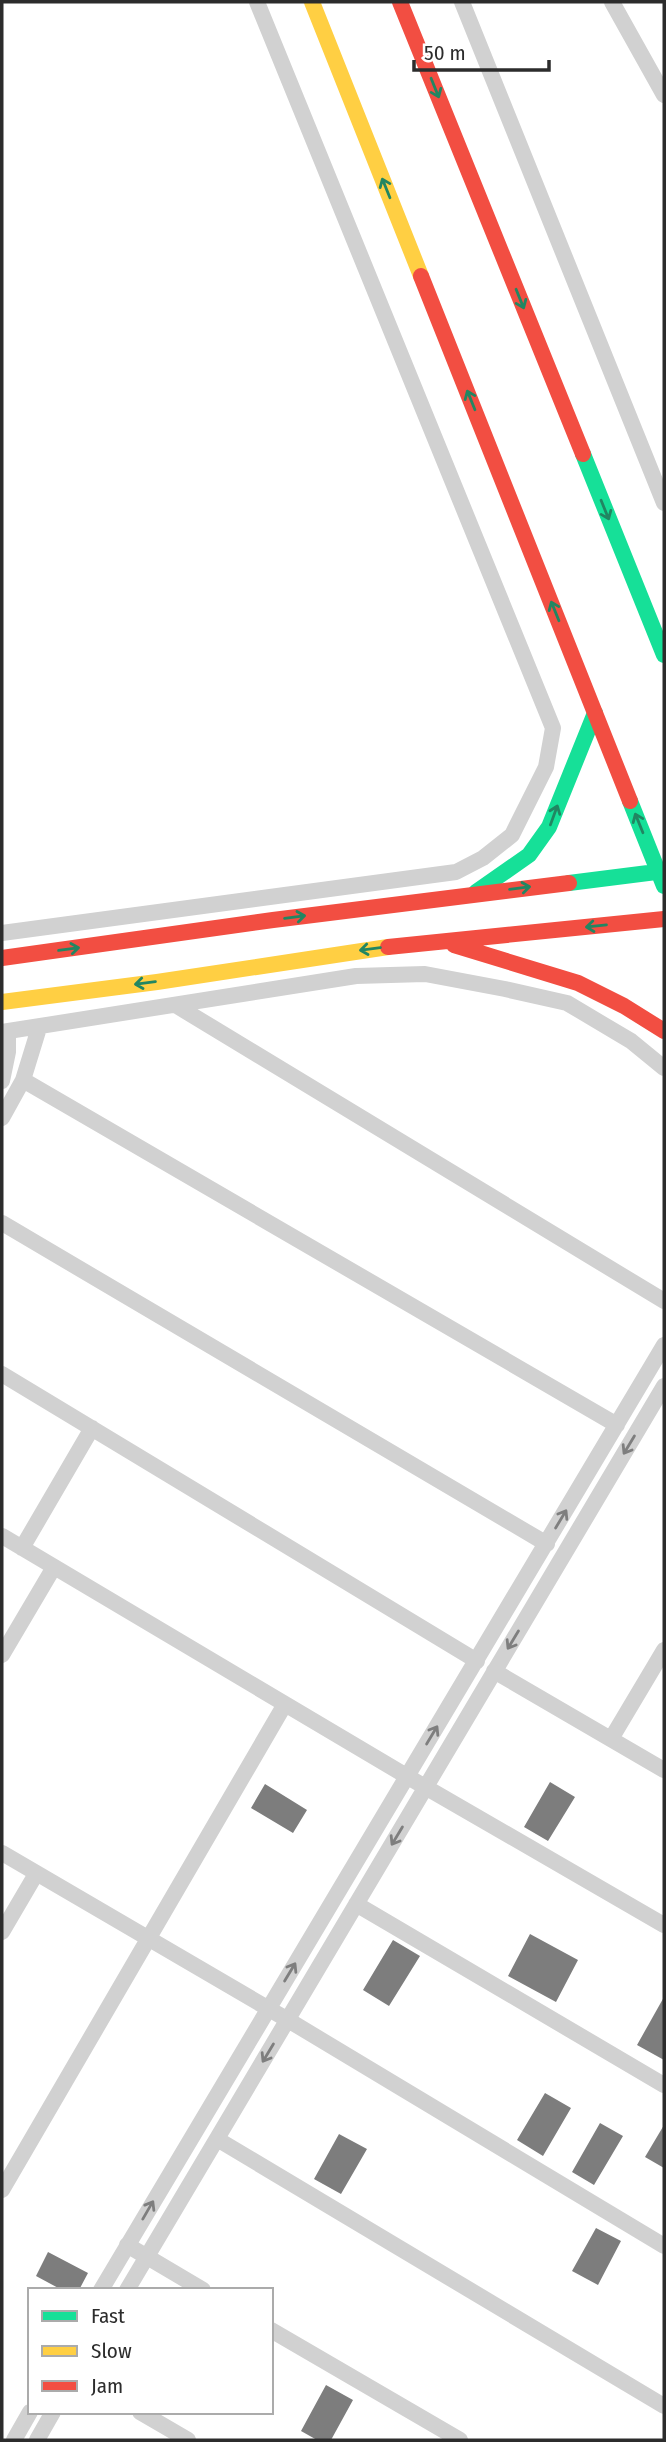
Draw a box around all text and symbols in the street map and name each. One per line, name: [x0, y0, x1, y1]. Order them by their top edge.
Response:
scale bar: [414, 28, 549, 72]
text: 50 m: [424, 40, 466, 66]
one-way arrow: [429, 76, 442, 98]
one-way arrow: [379, 178, 392, 200]
one-way arrow: [514, 287, 527, 309]
one-way arrow: [463, 389, 476, 411]
one-way arrow: [600, 498, 613, 520]
one-way arrow: [547, 601, 560, 623]
one-way arrow: [549, 805, 561, 827]
one-way arrow: [632, 812, 645, 834]
one-way arrow: [508, 882, 531, 895]
one-way arrow: [283, 911, 305, 924]
one-way arrow: [586, 920, 608, 933]
one-way arrow: [57, 942, 80, 955]
one-way arrow: [359, 942, 382, 955]
one-way arrow: [134, 977, 157, 990]
one-way arrow: [622, 1434, 636, 1454]
one-way arrow: [555, 1509, 569, 1529]
one-way arrow: [505, 1630, 519, 1650]
one-way arrow: [426, 1726, 440, 1746]
one-way arrow: [389, 1825, 403, 1845]
one-way arrow: [283, 1963, 297, 1983]
one-way arrow: [261, 2042, 275, 2062]
one-way arrow: [141, 2200, 155, 2220]
legend: [28, 2288, 273, 2414]
text: Fast: [91, 2303, 125, 2329]
text: Slow: [91, 2338, 132, 2364]
text: Jam: [91, 2373, 123, 2399]

